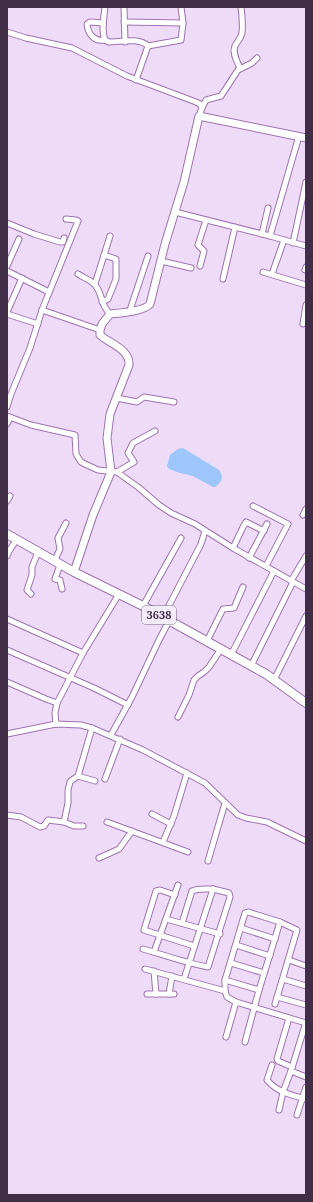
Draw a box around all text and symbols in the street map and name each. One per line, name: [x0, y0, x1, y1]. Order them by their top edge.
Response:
road number: 3638: [142, 606, 176, 624]

